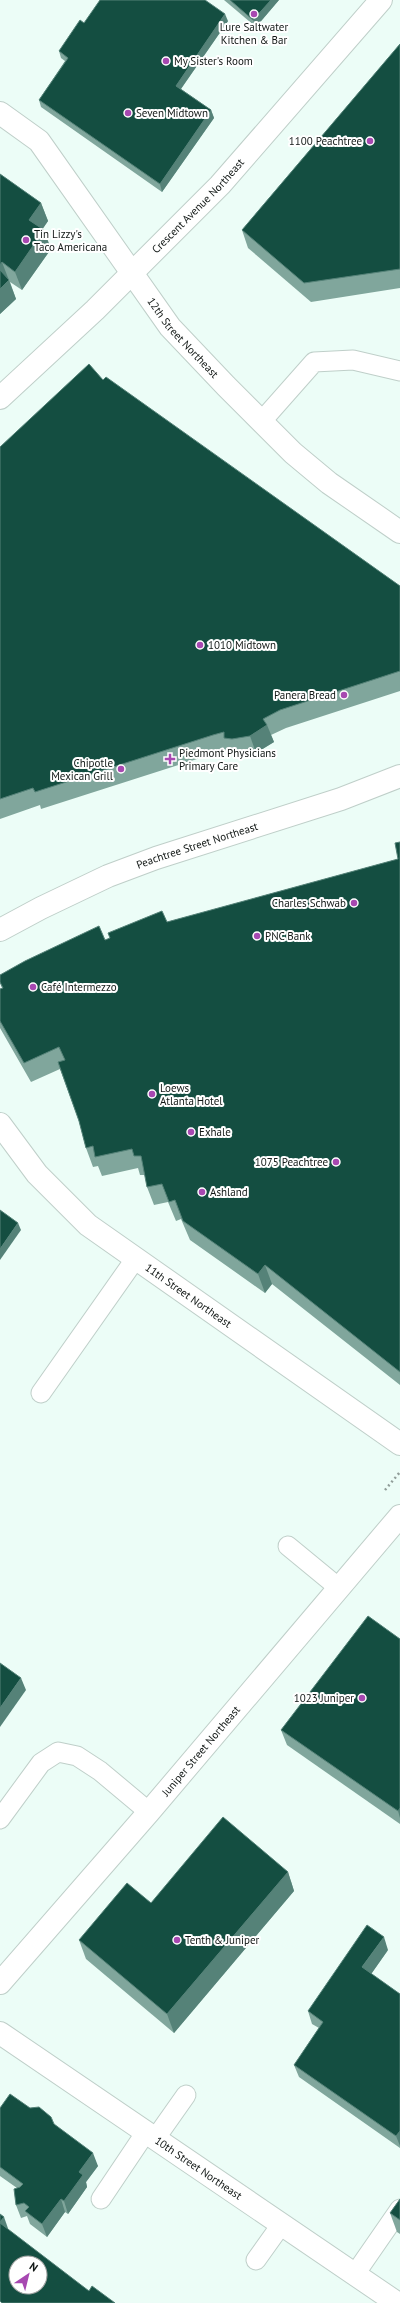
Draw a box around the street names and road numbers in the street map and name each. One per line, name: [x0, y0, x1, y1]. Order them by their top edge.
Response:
street label: Crescent Avenue Northeast: [149, 155, 247, 256]
street label: 12th Street Northeast: [144, 295, 222, 381]
street label: Peachtree Street Northeast: [134, 819, 260, 872]
street label: 11th Street Northeast: [142, 1260, 235, 1331]
street label: Juniper Street Northeast: [158, 1703, 243, 1800]
street label: 10th Street Northeast: [152, 2133, 245, 2203]

